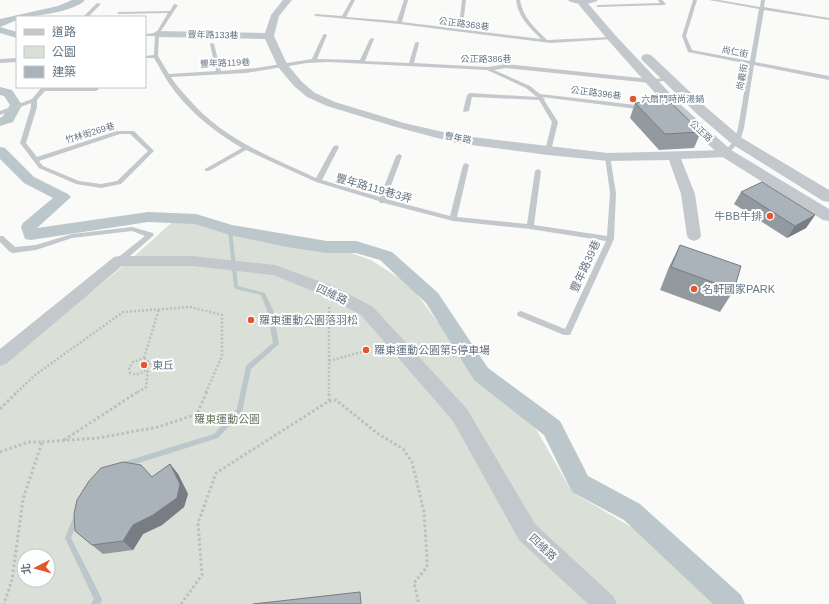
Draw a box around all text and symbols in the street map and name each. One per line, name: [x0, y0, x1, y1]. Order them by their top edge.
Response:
legend: [16, 16, 146, 88]
street label: 公正路368巷: [438, 16, 490, 32]
text: 道路: [52, 25, 76, 39]
street label: 豐年路133巷: [187, 30, 239, 40]
text: 公園: [52, 45, 76, 59]
street label: 尚仁街: [721, 45, 749, 59]
street label: 公正路386巷: [460, 54, 512, 64]
street label: 豐年路119巷: [200, 57, 250, 69]
street label: 尚義街: [735, 63, 749, 91]
text: 建築: [52, 65, 76, 79]
street label: 公正路396巷: [570, 85, 622, 101]
marker: 六扇門時尚湯鍋: [628, 94, 638, 104]
place label: 六扇門時尚湯鍋: [641, 94, 704, 104]
street label: 公正路: [688, 118, 714, 144]
street label: 竹林街269巷: [64, 121, 116, 145]
street label: 豐年路: [444, 131, 472, 145]
street label: 豐年路119巷3弄: [335, 171, 413, 205]
place label: 牛BB牛排: [714, 210, 762, 222]
marker: 牛BB牛排: [765, 211, 775, 221]
street label: 豐年路39巷: [568, 238, 602, 294]
street label: 四維路: [315, 282, 349, 306]
place label: 名軒國家PARK: [702, 283, 776, 295]
marker: 名軒國家PARK: [689, 284, 699, 294]
place label: 羅東運動公園落羽松: [259, 314, 358, 326]
marker: 羅東運動公園落羽松: [246, 315, 256, 325]
place label: 羅東運動公園第5停車場: [374, 344, 490, 356]
marker: 羅東運動公園第5停車場: [361, 345, 371, 355]
place label: 東丘: [152, 359, 174, 371]
marker: 東丘: [139, 360, 149, 370]
park label: 羅東運動公園: [194, 413, 260, 425]
street label: 四維路: [527, 531, 559, 563]
north arrow: [16, 548, 56, 588]
text: 北: [20, 563, 33, 575]

